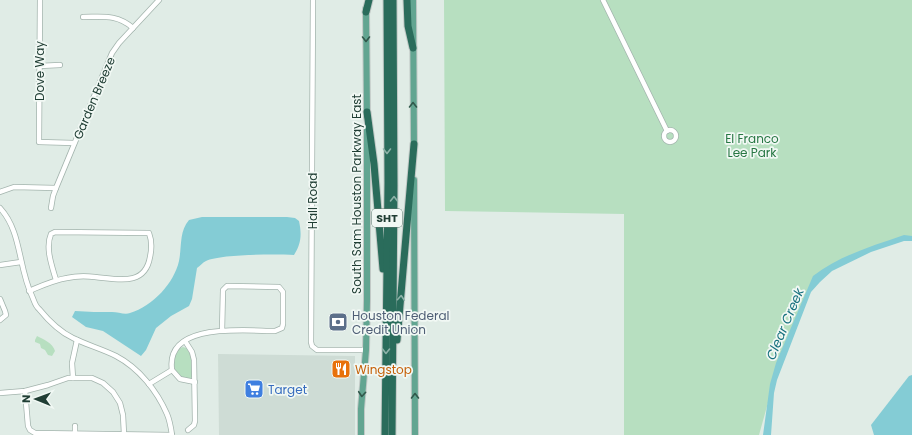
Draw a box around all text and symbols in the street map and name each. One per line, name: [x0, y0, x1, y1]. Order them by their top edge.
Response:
one-way arrow: [362, 36, 370, 42]
street label: Dove Way: [31, 41, 48, 101]
street label: Garden Breeze: [69, 54, 119, 142]
street label: South Sam Houston Parkway East: [348, 94, 365, 294]
one-way arrow: [409, 102, 417, 108]
park label: El Franco Lee Park: [725, 130, 779, 161]
one-way arrow: [383, 148, 391, 154]
street label: Hall Road: [304, 173, 321, 229]
one-way arrow: [390, 196, 398, 202]
road number: SHT: [372, 209, 402, 227]
water label: Clear Creek: [761, 284, 809, 363]
one-way arrow: [396, 295, 405, 301]
place label: Houston Federal Credit Union: [352, 307, 449, 338]
bank icon: Houston Federal Credit Union: [327, 311, 349, 333]
one-way arrow: [382, 348, 390, 354]
restaurant icon: Wingstop: [330, 358, 352, 380]
place label: Wingstop: [355, 361, 412, 378]
supermarket icon: Target: [243, 378, 265, 400]
north arrow: [16, 379, 56, 419]
place label: Target: [268, 381, 307, 398]
one-way arrow: [358, 391, 367, 397]
one-way arrow: [411, 393, 419, 399]
text: N: [18, 395, 34, 403]

